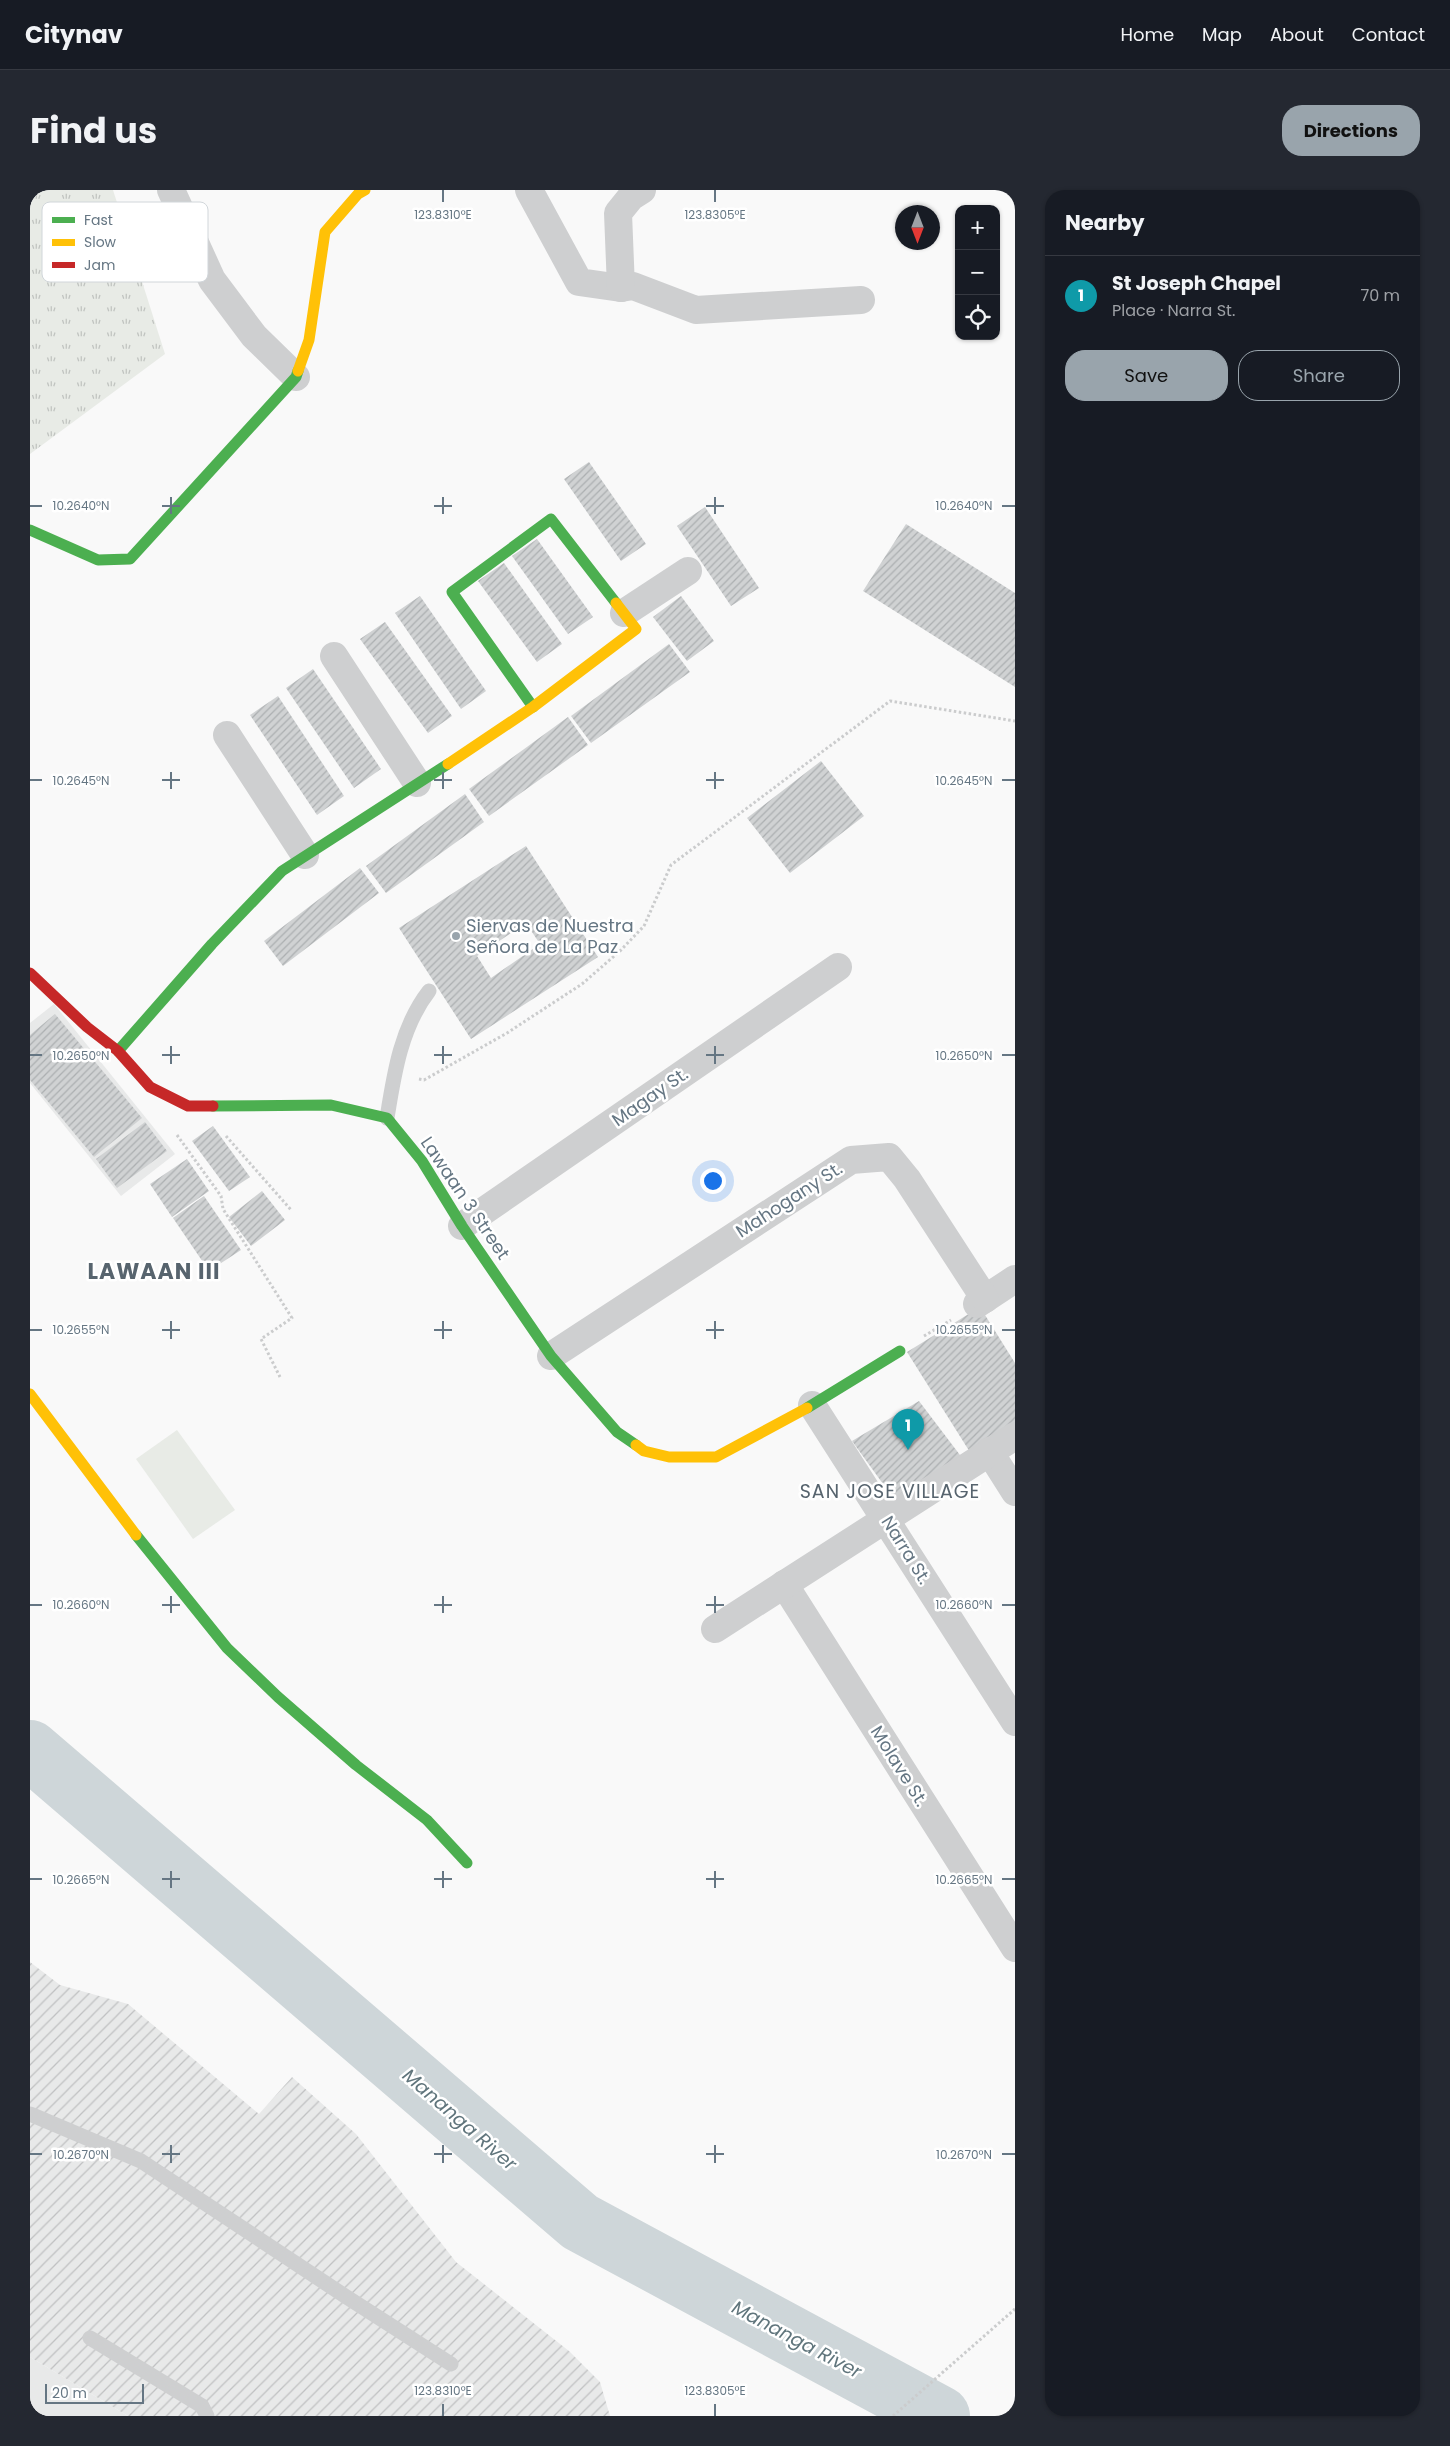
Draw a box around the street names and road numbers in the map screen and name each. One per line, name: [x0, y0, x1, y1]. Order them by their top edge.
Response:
street label: Magay St.: [607, 1061, 693, 1132]
street label: Lawaan 3 Street: [415, 1131, 516, 1264]
street label: Mahogany St.: [731, 1156, 847, 1243]
street label: Narra St.: [876, 1511, 937, 1589]
street label: Molave St.: [865, 1721, 934, 1811]

